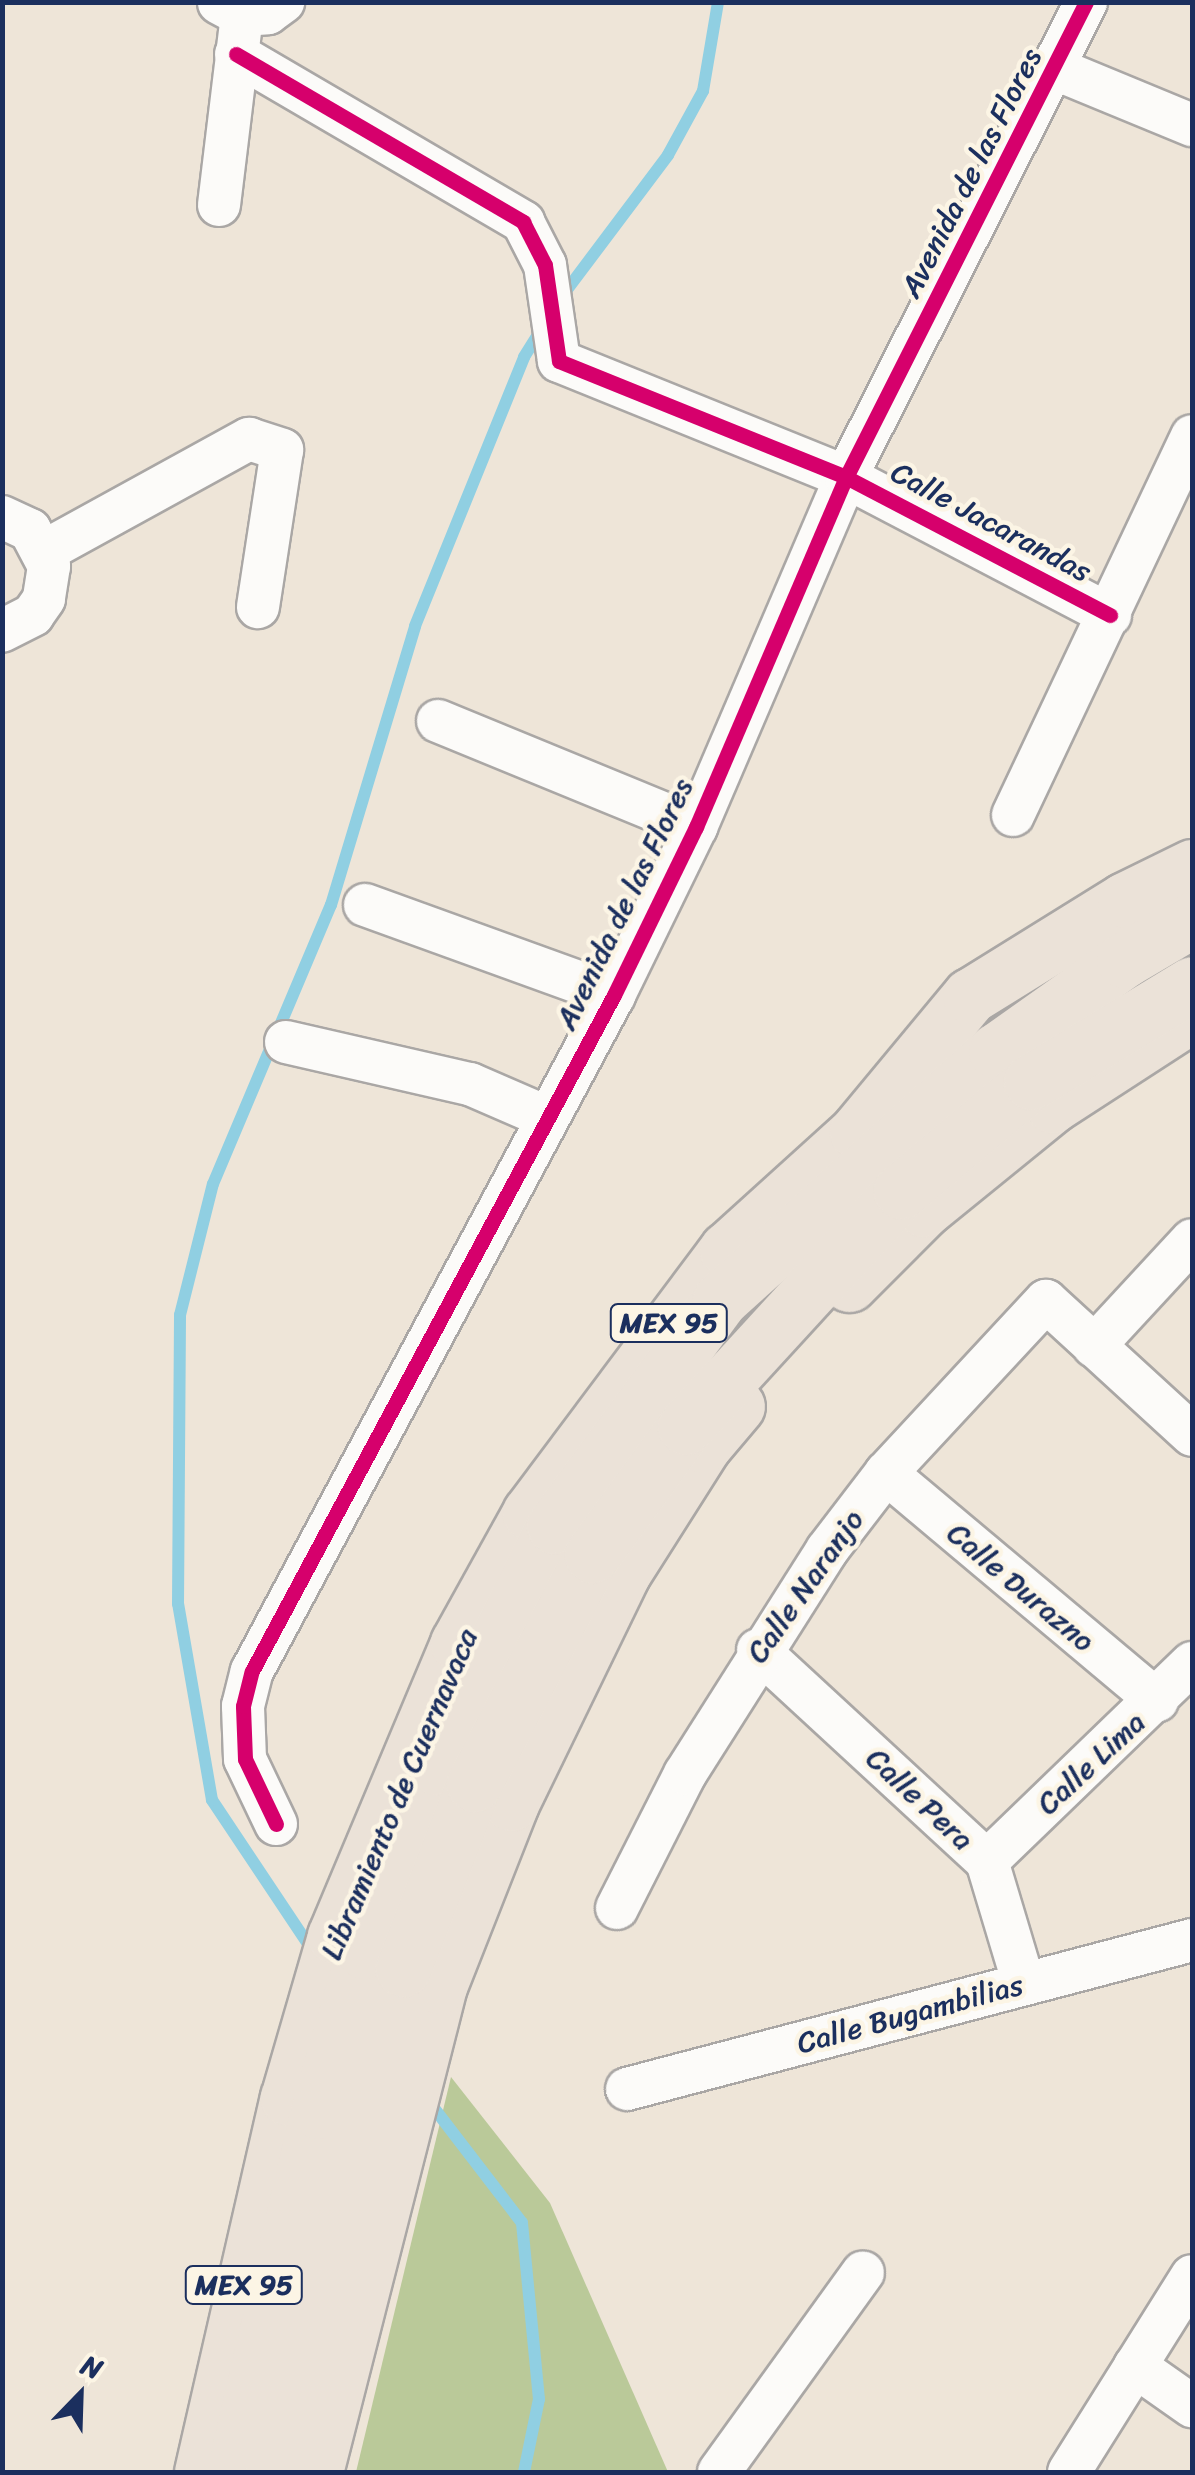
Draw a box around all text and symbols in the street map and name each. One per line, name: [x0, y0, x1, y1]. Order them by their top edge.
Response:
street label: Avenida de las Flores: [892, 42, 1050, 304]
street label: Calle Jacarandas: [885, 454, 1097, 590]
street label: Avenida de las Flores: [547, 772, 701, 1036]
road number: MEX 95: [609, 1300, 729, 1346]
street label: Calle Naranjo: [739, 1503, 871, 1669]
street label: Calle Durazno: [940, 1515, 1102, 1659]
street label: Libramiento de Cuernavaca: [313, 1623, 485, 1965]
street label: Calle Lima: [1030, 1704, 1152, 1822]
street label: Calle Pera: [858, 1740, 982, 1858]
street label: Calle Bugambilias: [793, 1967, 1027, 2061]
road number: MEX 95: [184, 2262, 304, 2308]
text: N: [73, 2341, 110, 2393]
north arrow: [30, 2345, 130, 2445]

